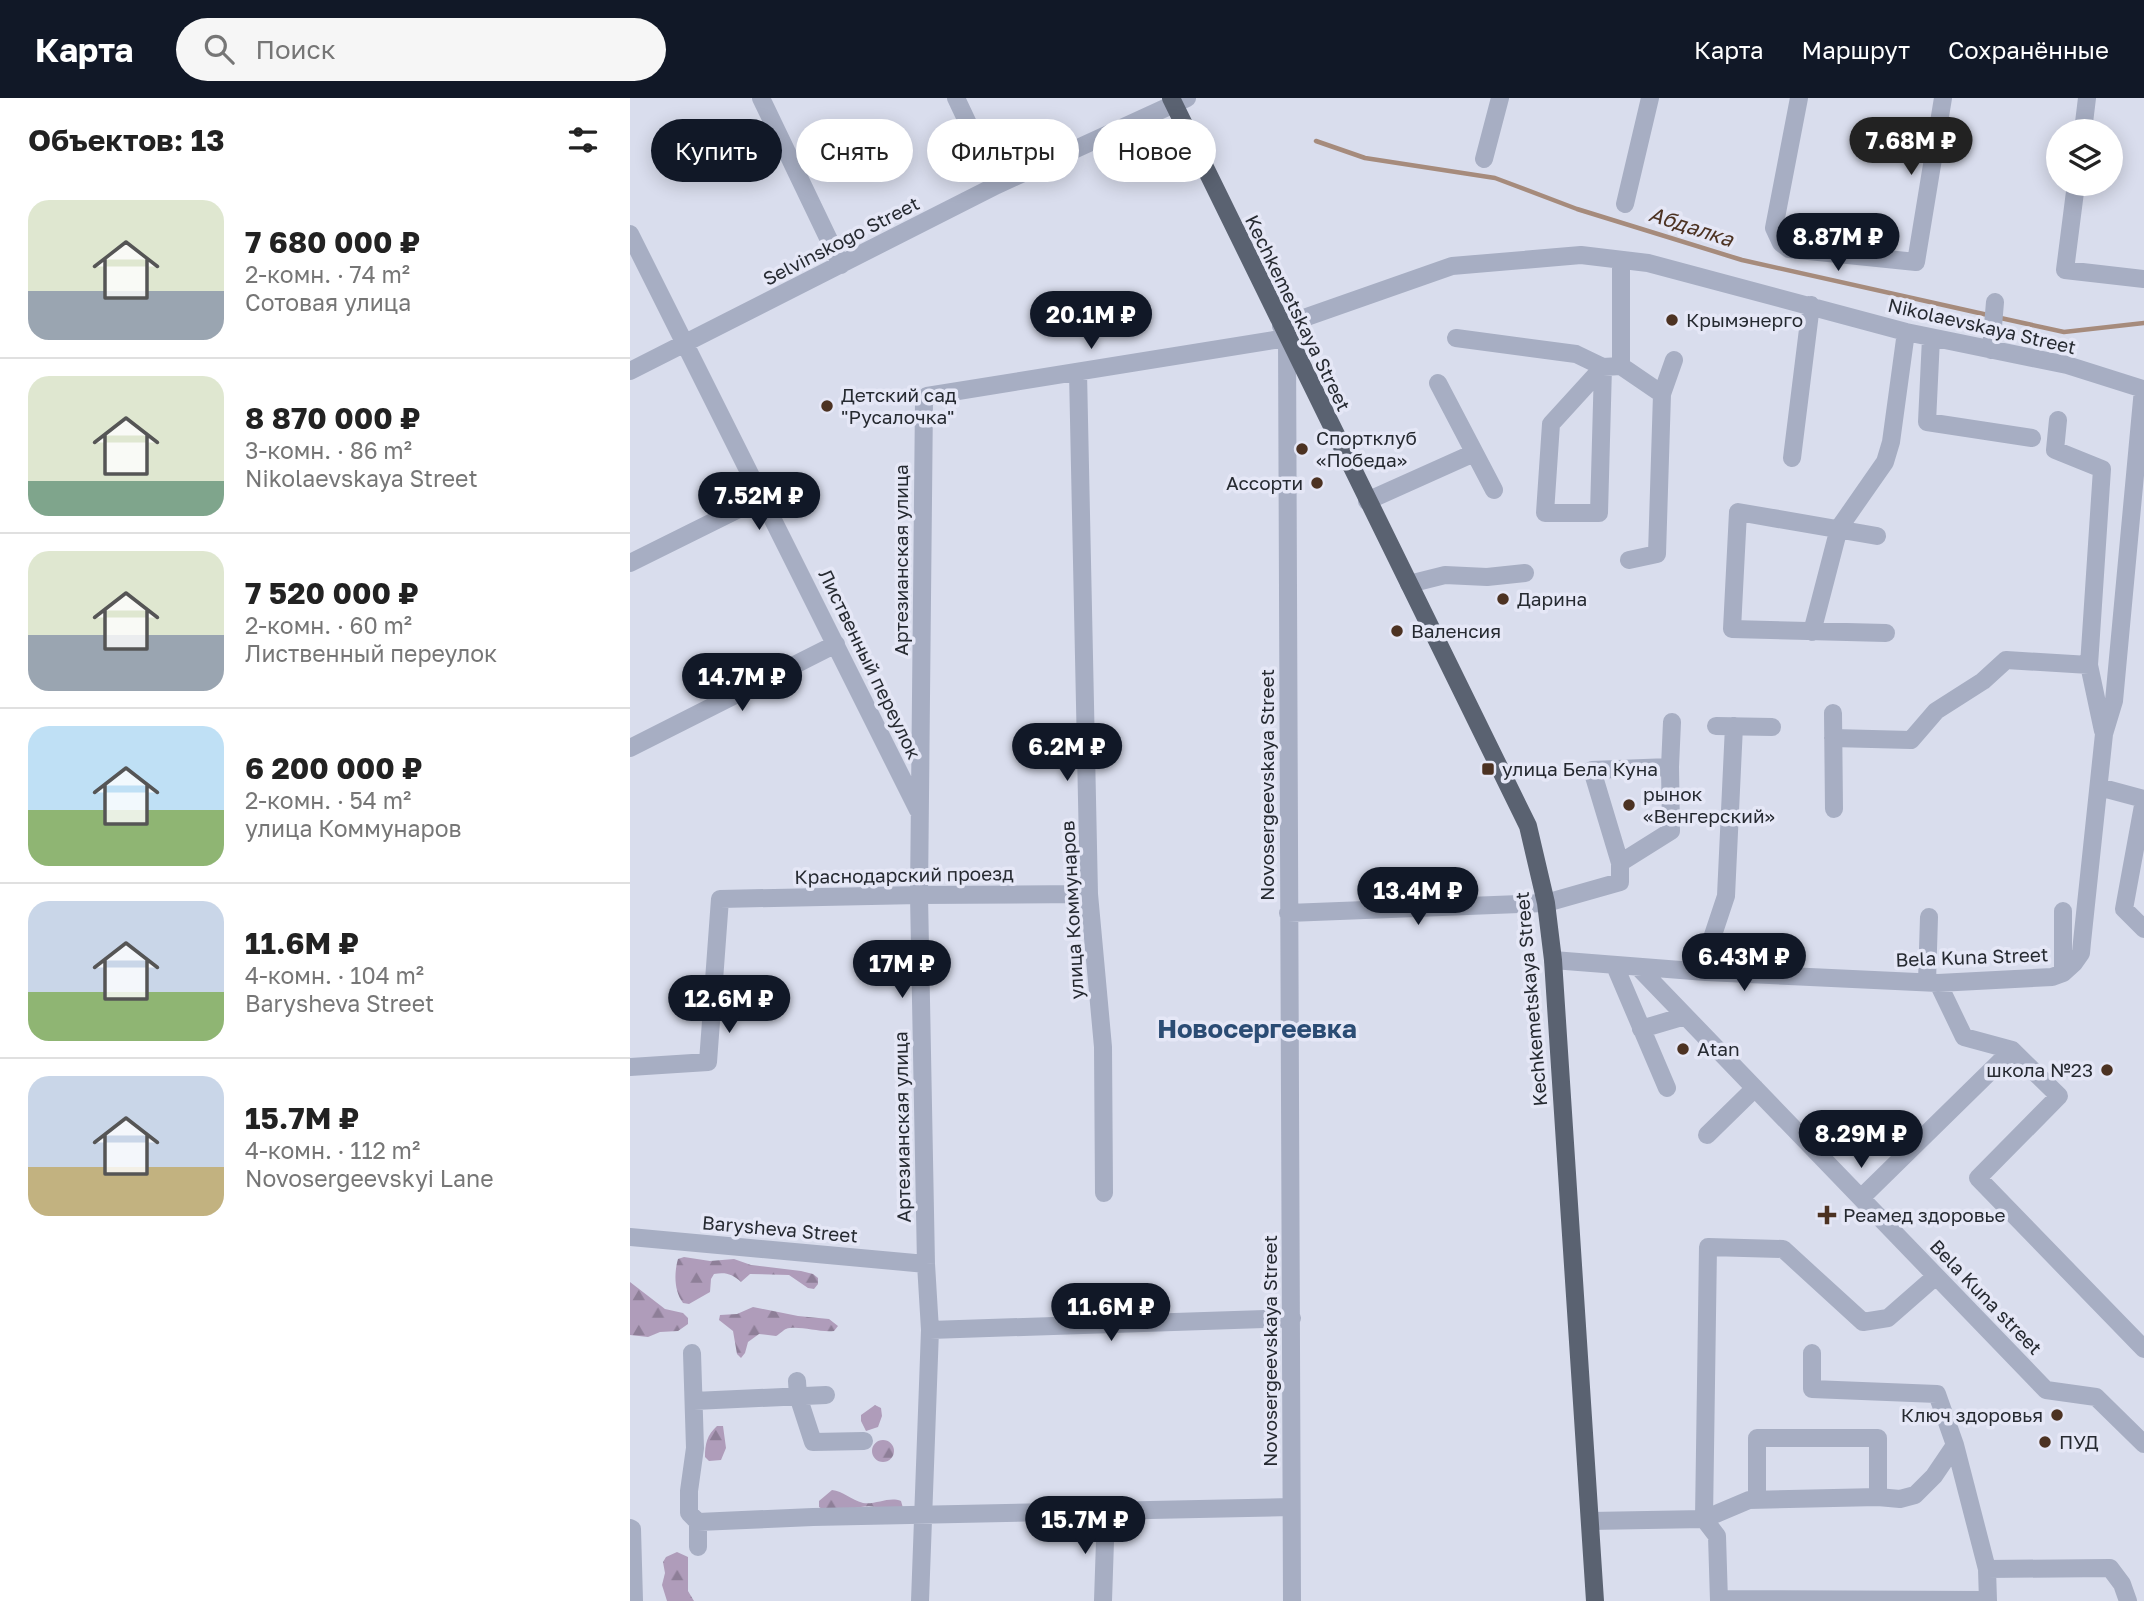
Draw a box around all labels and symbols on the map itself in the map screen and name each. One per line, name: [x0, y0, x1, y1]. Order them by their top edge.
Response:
pin: 7.68M ₽: [1846, 118, 1976, 177]
street label: Selvinskogo Street: [759, 191, 923, 290]
water label: Абдалка: [1646, 200, 1738, 252]
street label: Kechkemetskaya Street: [1241, 211, 1356, 415]
pin: 8.87M ₽: [1773, 214, 1903, 273]
pin: 20.1M ₽: [1026, 292, 1156, 351]
street label: Nikolaevskaya Street: [1886, 293, 2078, 358]
place label: Крымэнерго: [1686, 308, 1803, 331]
marker: Крымэнерго: [1664, 312, 1680, 328]
place label: Детский сад "Русалочка": [841, 383, 957, 428]
marker: Детский сад "Русалочка": [819, 398, 835, 414]
place label: Спортклуб «Победа»: [1316, 426, 1417, 471]
marker: Спортклуб «Победа»: [1294, 441, 1310, 457]
street label: Артезианская улица: [889, 464, 912, 656]
place label: Ассорти: [1226, 471, 1303, 494]
pin: 7.52M ₽: [694, 472, 824, 532]
marker: Ассорти: [1309, 475, 1325, 491]
street label: Лиственный переулок: [814, 565, 927, 763]
place label: Дарина: [1517, 587, 1587, 610]
marker: Дарина: [1495, 591, 1511, 607]
place label: Валенсия: [1411, 619, 1501, 642]
marker: Валенсия: [1389, 623, 1405, 639]
pin: 14.7M ₽: [677, 654, 807, 713]
street label: Novosergeevskaya Street: [1255, 669, 1278, 901]
pin: 6.2M ₽: [1010, 724, 1124, 783]
place label: улица Бела Куна: [1502, 757, 1658, 780]
marker: улица Бела Куна: [1480, 761, 1496, 777]
place label: рынок «Венгерский»: [1643, 782, 1775, 827]
marker: рынок «Венгерский»: [1621, 797, 1637, 813]
street label: улица Коммунаров: [1055, 820, 1088, 1000]
street label: Краснодарский проезд: [794, 861, 1014, 888]
pin: 13.4M ₽: [1353, 868, 1483, 927]
street label: Kechkemetskaya Street: [1510, 891, 1551, 1107]
pin: 6.43M ₽: [1679, 934, 1809, 993]
pin: 17M ₽: [853, 940, 951, 1000]
street label: Bela Kuna Street: [1895, 942, 2049, 971]
pin: 12.6M ₽: [664, 976, 794, 1035]
district label: Новосергеевка: [1157, 1013, 1357, 1044]
street label: Артезианская улица: [888, 1031, 915, 1223]
place label: Аtan: [1697, 1037, 1740, 1060]
marker: Аtan: [1675, 1041, 1691, 1057]
place label: школа №23: [1986, 1058, 2093, 1081]
marker: школа №23: [2099, 1062, 2115, 1078]
pin: 8.29M ₽: [1796, 1110, 1926, 1170]
place label: Реамед здоровье: [1843, 1203, 2006, 1226]
marker: Реамед здоровье: [1817, 1205, 1837, 1225]
street label: Barysheva Street: [701, 1210, 859, 1247]
street label: Bela Kuna street: [1926, 1234, 2047, 1359]
street label: Novosergeevskaya Street: [1258, 1235, 1281, 1467]
pin: 11.6M ₽: [1046, 1284, 1176, 1343]
place label: Ключ здоровья: [1901, 1403, 2043, 1426]
marker: Ключ здоровья: [2049, 1407, 2065, 1423]
place label: ПУД: [2059, 1430, 2099, 1453]
marker: ПУД: [2037, 1434, 2053, 1450]
pin: 15.7M ₽: [1020, 1496, 1150, 1556]

